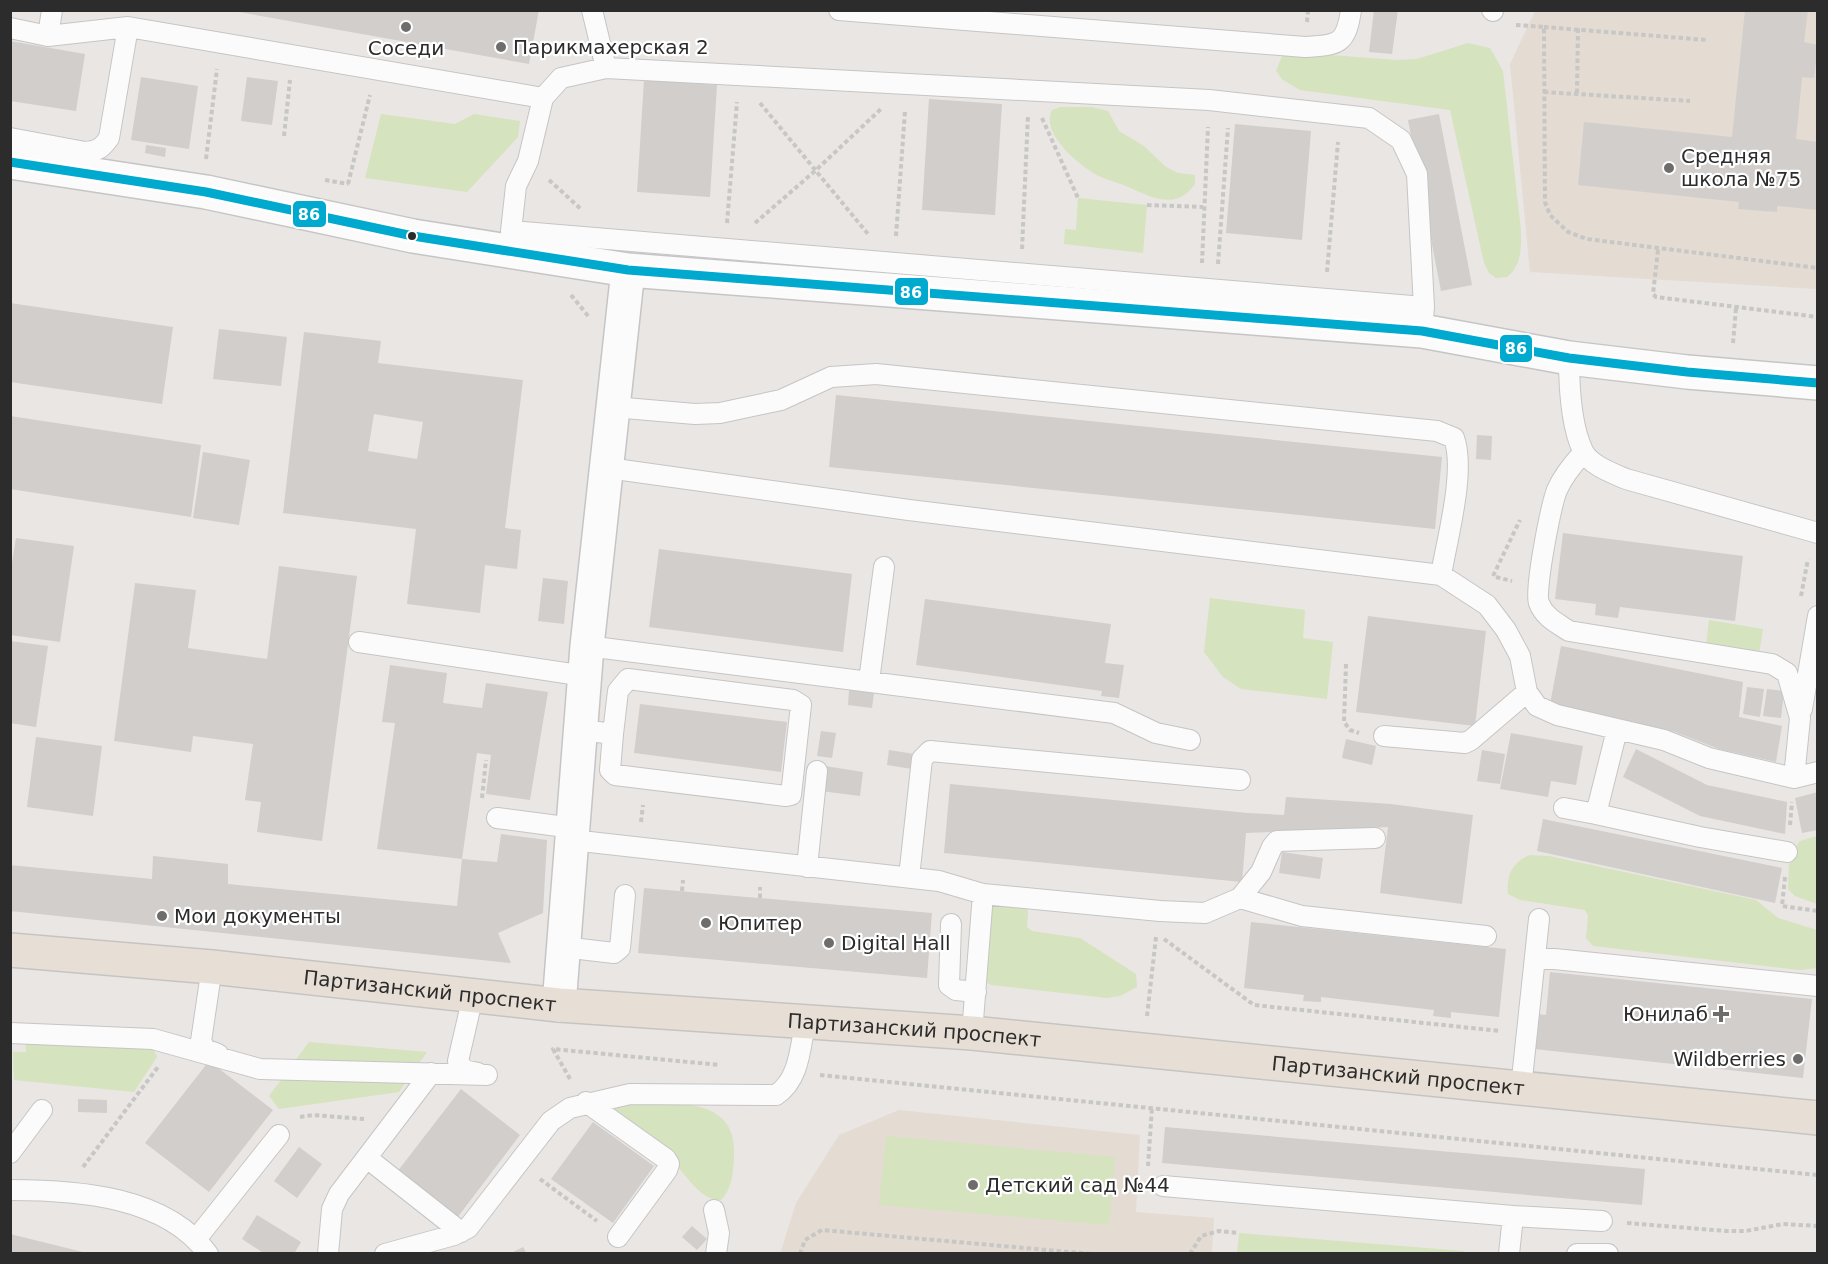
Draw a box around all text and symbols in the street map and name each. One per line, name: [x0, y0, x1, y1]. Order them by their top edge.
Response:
marker: Соседи: [399, 20, 413, 34]
place label: Парикмахерская 2: [513, 35, 709, 59]
place label: Соседи: [368, 36, 444, 60]
marker: Парикмахерская 2: [494, 40, 508, 54]
place label: Средняя школа №75: [1681, 144, 1801, 191]
marker: Средняя школа №75: [1662, 161, 1676, 175]
line badge: 86: [292, 200, 327, 228]
text: 86: [298, 205, 320, 224]
unlabelled marker: [406, 230, 418, 242]
line badge: 86: [894, 277, 929, 306]
text: 86: [900, 283, 922, 302]
line badge: 86: [1499, 334, 1533, 363]
text: 86: [1505, 339, 1527, 358]
place label: Мои документы: [174, 904, 341, 928]
marker: Мои документы: [155, 909, 169, 923]
place label: Юпитер: [718, 911, 802, 935]
marker: Юпитер: [699, 916, 713, 930]
place label: Digital Hall: [841, 931, 951, 955]
marker: Digital Hall: [822, 936, 836, 950]
street label: Партизанский проспект: [302, 965, 558, 1017]
place label: Юнилаб: [1623, 1002, 1708, 1026]
marker: Юнилаб: [1712, 1005, 1730, 1023]
street label: Партизанский проспект: [787, 1009, 1043, 1052]
place label: Wildberries: [1673, 1047, 1786, 1071]
street label: Партизанский проспект: [1270, 1051, 1526, 1100]
marker: Wildberries: [1791, 1052, 1805, 1066]
place label: Детский сад №44: [985, 1173, 1170, 1197]
marker: Детский сад №44: [966, 1178, 980, 1192]

